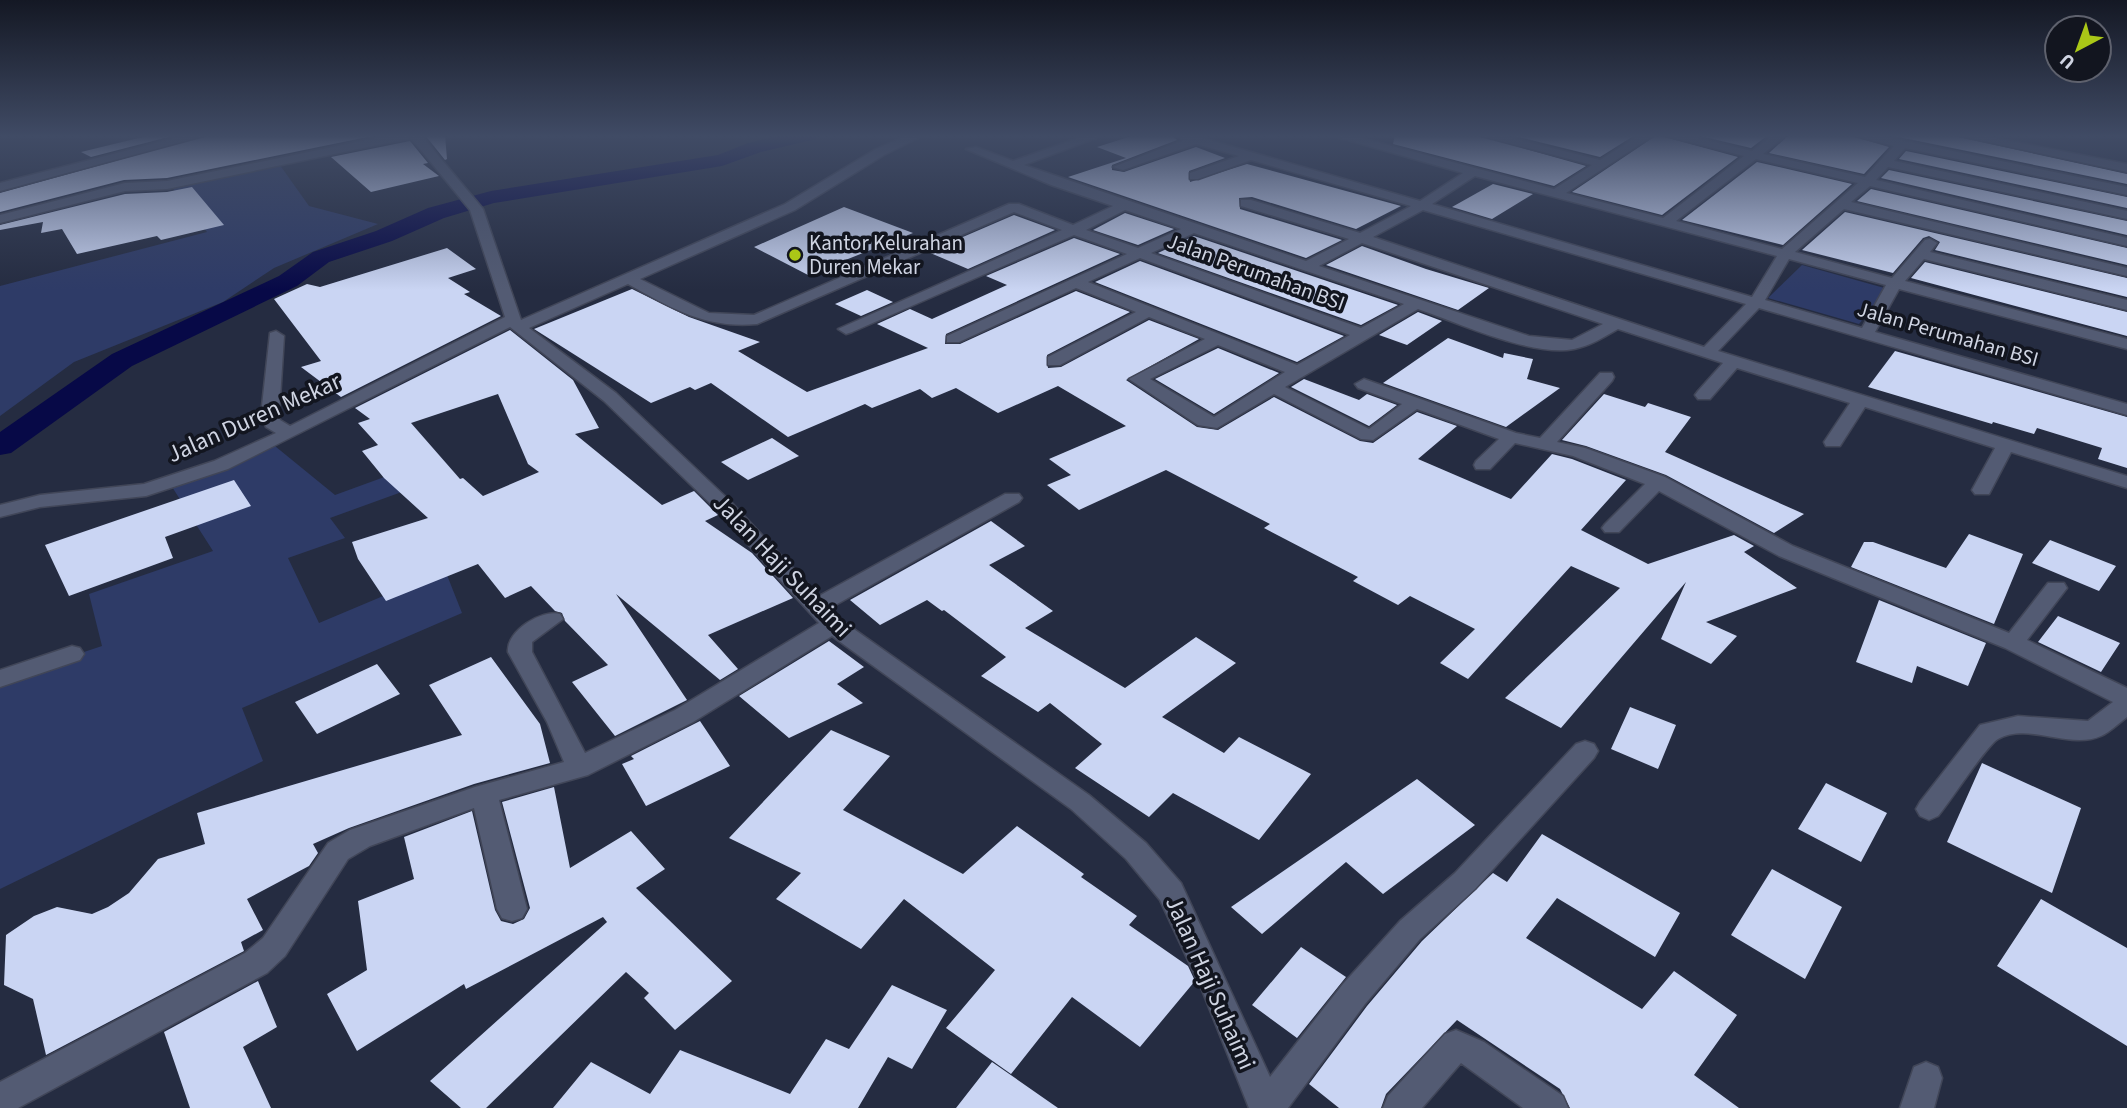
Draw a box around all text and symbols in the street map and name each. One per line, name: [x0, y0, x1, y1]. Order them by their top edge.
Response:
north arrow: [2043, 14, 2113, 84]
text: U: [2054, 46, 2081, 75]
street label: Jalan Perumahan BSI: [1163, 226, 1349, 318]
place label: Kantor Kelurahan Duren Mekar: [809, 228, 963, 282]
marker: Kantor Kelurahan Duren Mekar: [787, 247, 803, 263]
street label: Jalan Perumahan BSI: [1854, 294, 2042, 374]
street label: Jalan Duren Mekar: [162, 364, 347, 472]
street label: Jalan Haji Suhaimi: [705, 487, 859, 645]
street label: Jalan Haji Suhaimi: [1156, 891, 1264, 1075]

